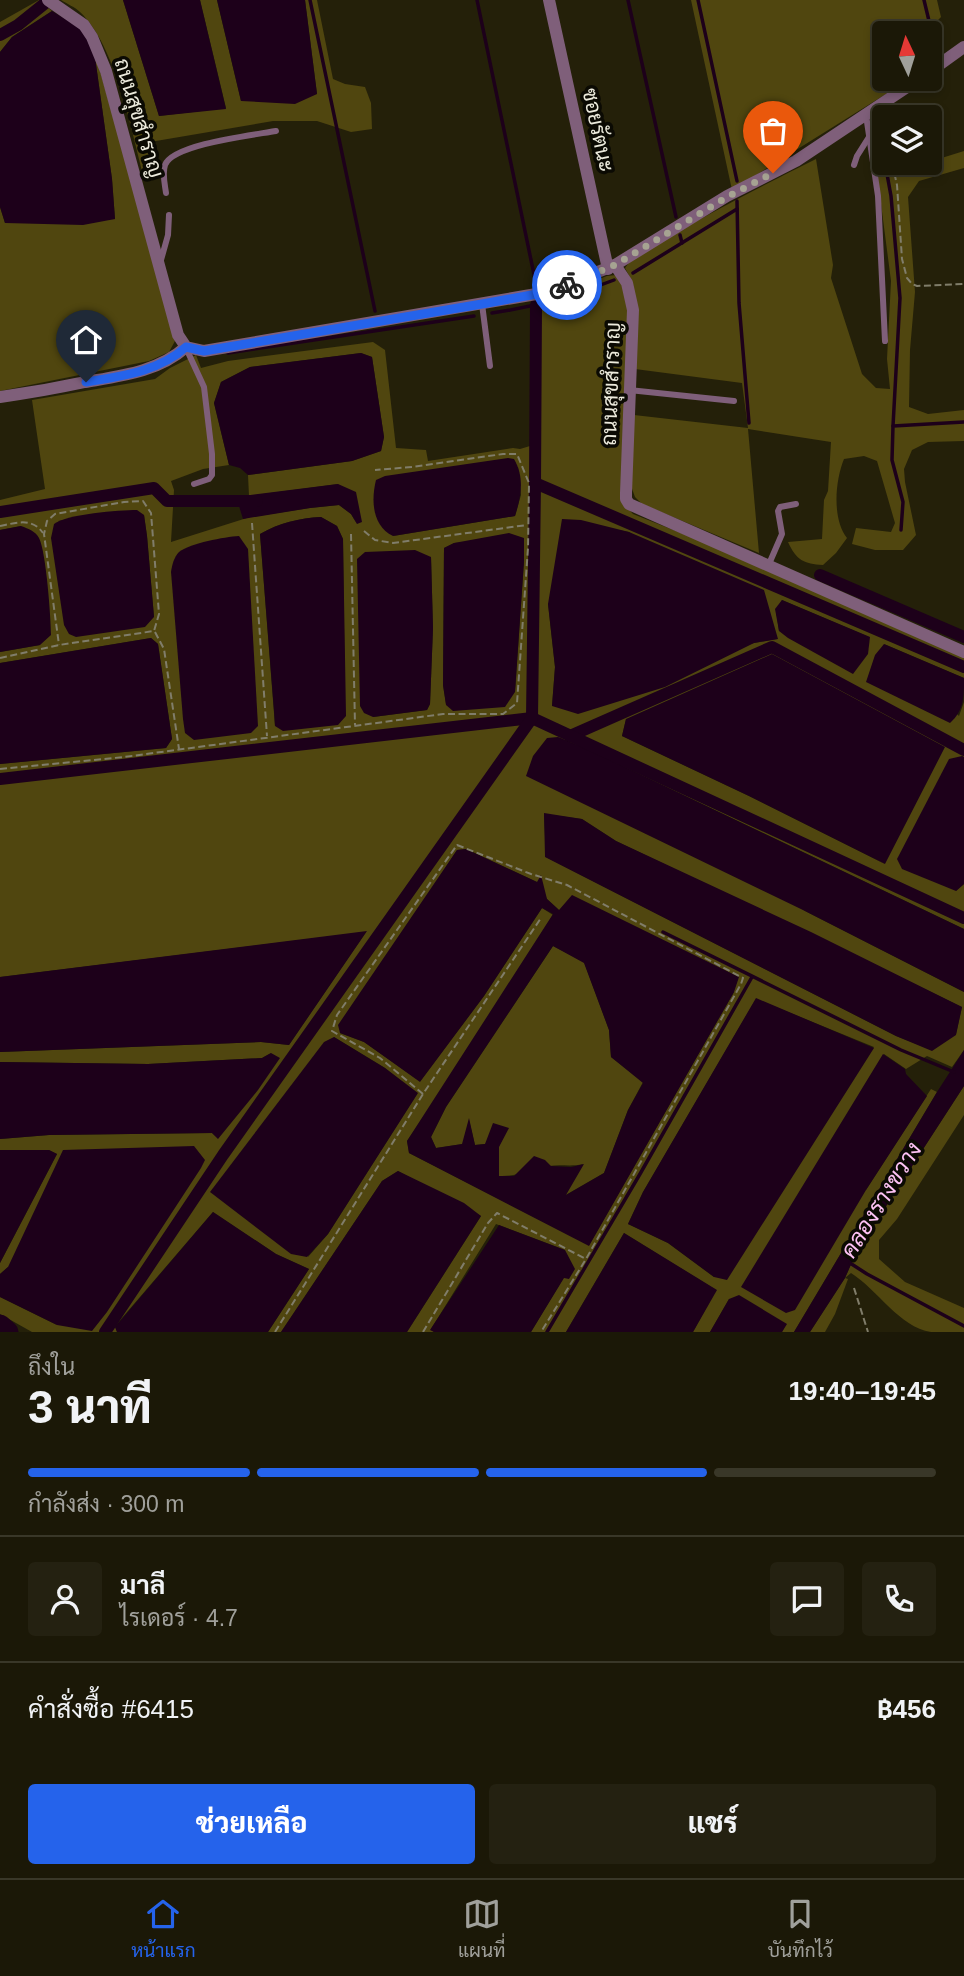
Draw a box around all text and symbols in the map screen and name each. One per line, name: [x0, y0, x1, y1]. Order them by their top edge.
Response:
north arrow: [872, 21, 942, 91]
map controls: [872, 21, 942, 175]
street label: ถนนสุขสำราญ: [108, 55, 169, 181]
street label: ซอยรัตนะ: [578, 86, 619, 174]
pin: [743, 101, 803, 173]
button: layers: [872, 105, 942, 175]
icon: bag: [754, 112, 792, 150]
courier: [532, 250, 602, 320]
icon: bike: [548, 266, 586, 304]
pin: [56, 310, 116, 382]
icon: home: [67, 321, 105, 359]
street label: ถนนสุขสำราญ: [597, 322, 627, 446]
water label: คลองรางขวาง: [835, 1138, 927, 1262]
text: ถึงใน: [28, 1354, 75, 1380]
text: 19:40–19:45: [789, 1376, 936, 1406]
text: 3 นาที: [28, 1381, 152, 1433]
text: กำลังส่ง · 300 m: [28, 1491, 184, 1517]
button: person: [28, 1562, 102, 1636]
button: chat: [770, 1562, 844, 1636]
button: phone: [862, 1562, 936, 1636]
text: มาลี: [120, 1570, 165, 1600]
text: ไรเดอร์ · 4.7: [120, 1605, 238, 1631]
text: คำสั่งซื้อ #6415: [28, 1694, 194, 1724]
text: ฿456: [877, 1694, 936, 1724]
button: ช่วยเหลือ: [28, 1784, 475, 1864]
button: แชร์: [489, 1784, 936, 1864]
tab: หน้าแรก: [131, 1895, 196, 1962]
tab: แผนที่: [458, 1895, 505, 1962]
tab: บันทึกไว้: [768, 1895, 833, 1962]

